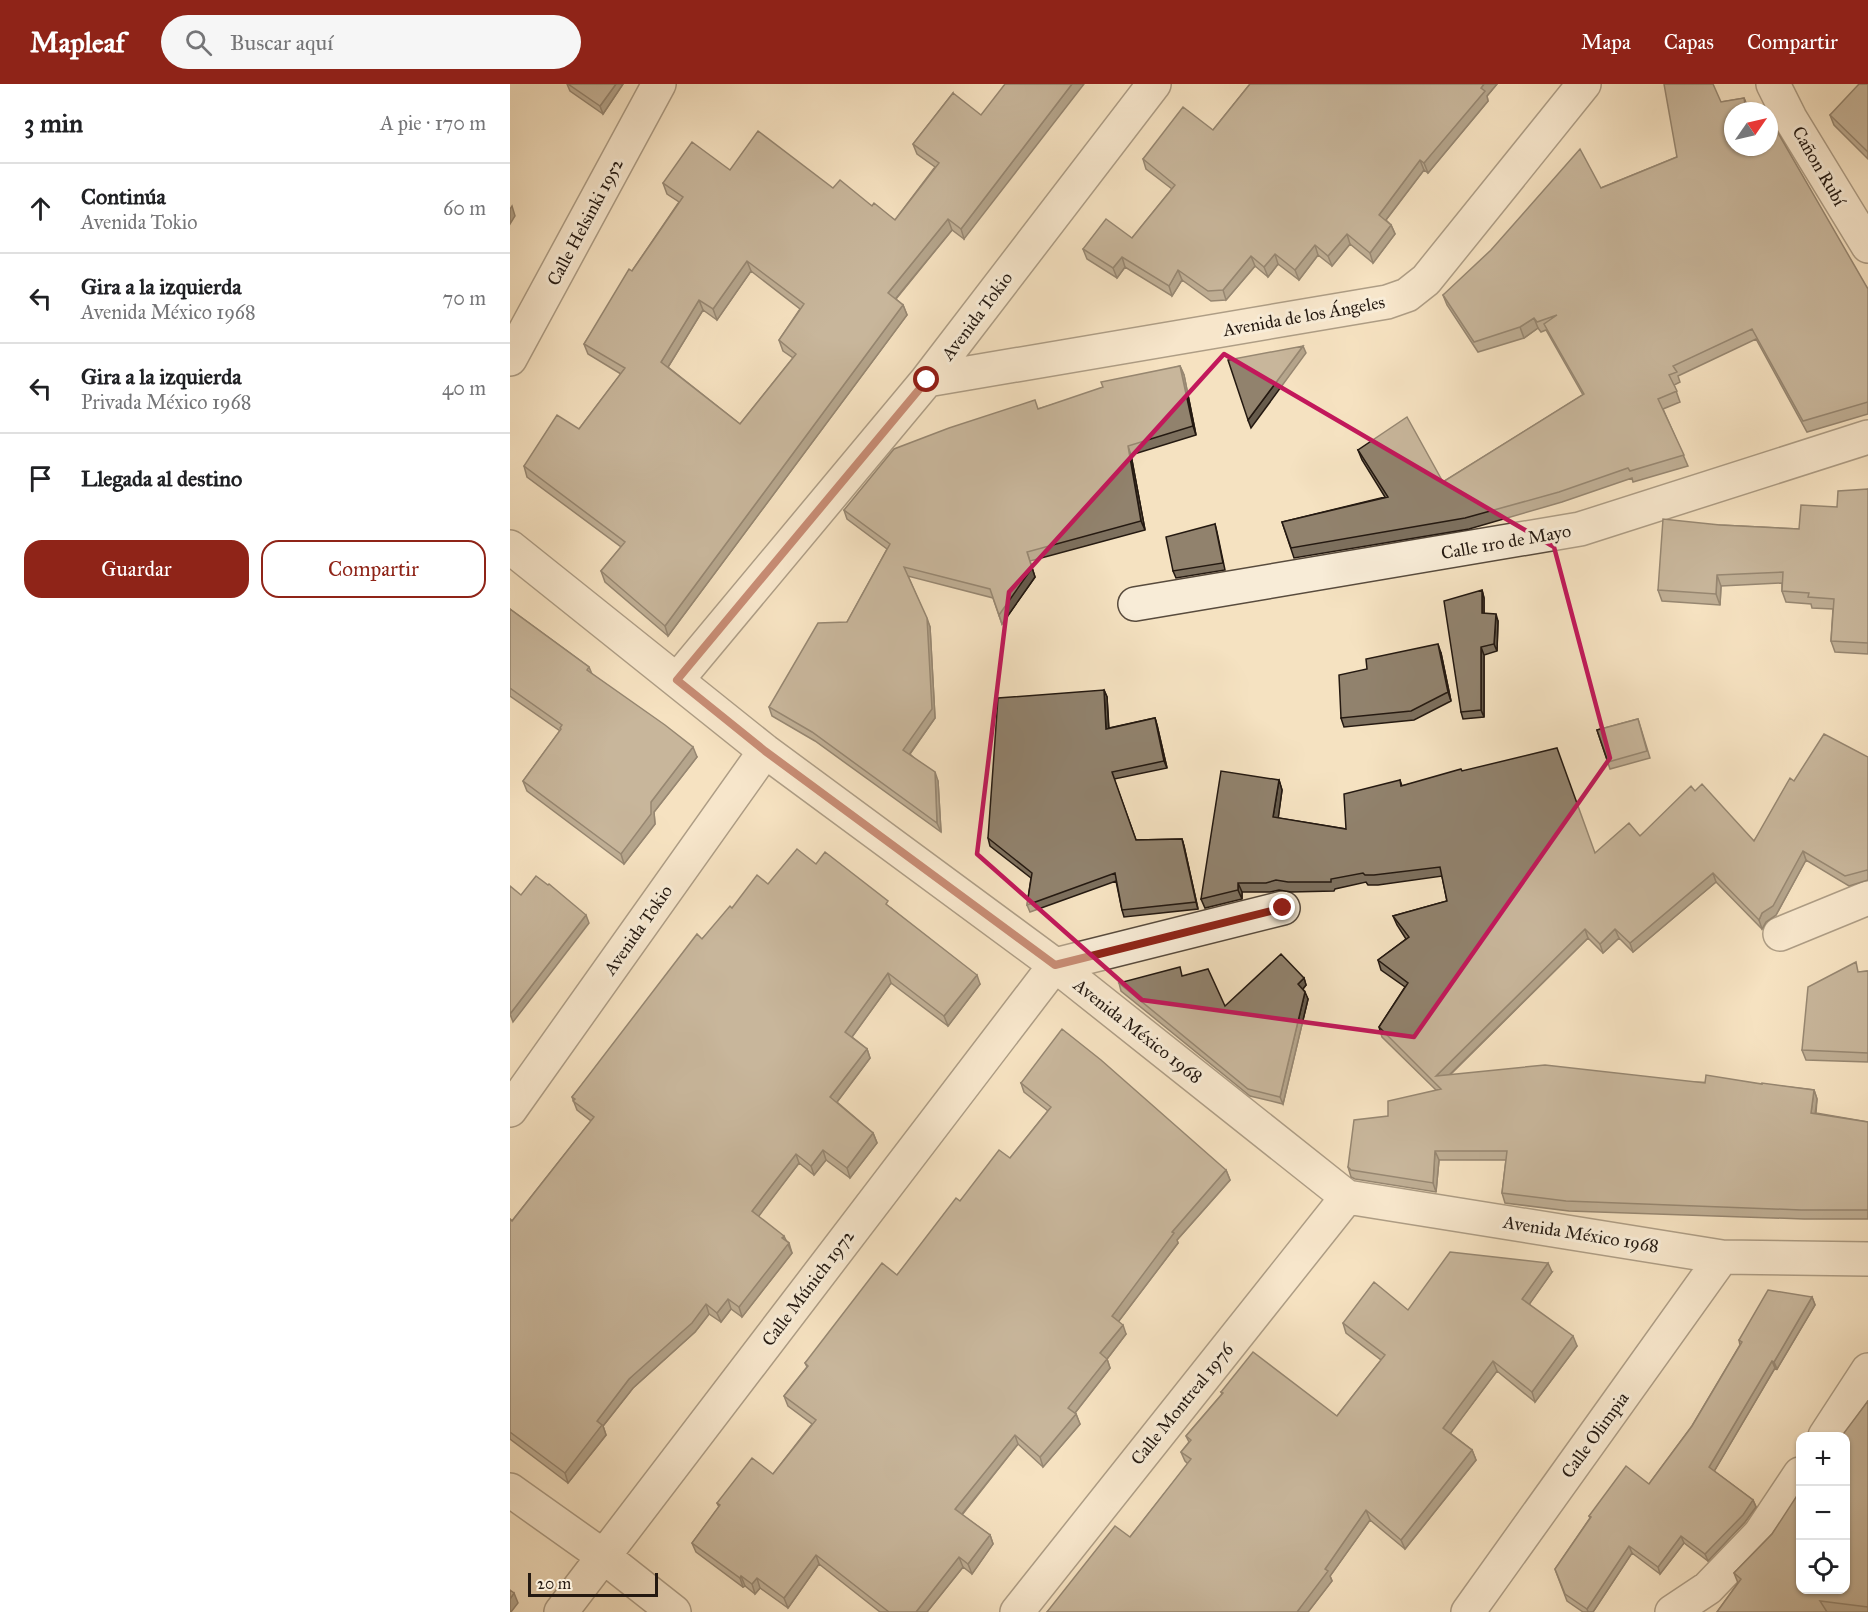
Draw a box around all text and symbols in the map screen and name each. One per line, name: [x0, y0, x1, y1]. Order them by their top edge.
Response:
search box: [161, 15, 581, 69]
text: Mapleaf: [30, 25, 125, 60]
icon: search: [182, 26, 215, 59]
text: Buscar aquí: [230, 29, 333, 56]
text: Mapa: [1581, 29, 1631, 55]
text: Capas: [1664, 29, 1714, 55]
text: Compartir: [1747, 29, 1838, 55]
north arrow: [1724, 102, 1778, 156]
text: 3 min: [24, 107, 83, 139]
text: A pie · 170 m: [380, 111, 486, 135]
street label: Cañon Rubí: [1787, 122, 1851, 211]
street label: Calle Helsinki 1952: [542, 154, 628, 289]
text: Continúa: [81, 183, 166, 210]
icon: ahead: [24, 192, 57, 225]
text: 60 m: [443, 196, 486, 220]
text: Avenida Tokio: [81, 210, 197, 234]
street label: Avenida Tokio: [936, 268, 1017, 365]
text: Gira a la izquierda: [81, 273, 242, 300]
icon: left: [24, 282, 57, 315]
text: 70 m: [443, 286, 486, 310]
street label: Avenida de los Ángeles: [1220, 289, 1387, 342]
text: Avenida México 1968: [81, 300, 256, 324]
text: Gira a la izquierda: [81, 363, 242, 390]
route start: [913, 366, 939, 392]
icon: left: [24, 372, 57, 405]
text: 40 m: [442, 376, 486, 400]
text: Privada México 1968: [81, 390, 251, 414]
icon: arrive: [24, 462, 57, 495]
text: Llegada al destino: [81, 465, 242, 492]
street label: Calle 1ro de Mayo: [1439, 520, 1573, 564]
button: Guardar: [24, 540, 249, 598]
button: Compartir: [261, 540, 486, 598]
street label: Avenida Tokio: [598, 881, 677, 980]
route end: [1269, 894, 1295, 920]
street label: Avenida México 1968: [1068, 973, 1207, 1088]
street label: Avenida México 1968: [1501, 1211, 1660, 1257]
street label: Calle Múnich 1972: [757, 1225, 859, 1351]
street label: Calle Montreal 1976: [1126, 1338, 1238, 1469]
street label: Calle Olimpia: [1556, 1387, 1634, 1482]
map controls: [1796, 1432, 1850, 1594]
button: +: [1796, 1432, 1850, 1486]
button: −: [1796, 1486, 1850, 1540]
button: locate: [1796, 1540, 1850, 1594]
scale bar: [528, 1570, 658, 1598]
text: 20 m: [537, 1574, 571, 1593]

